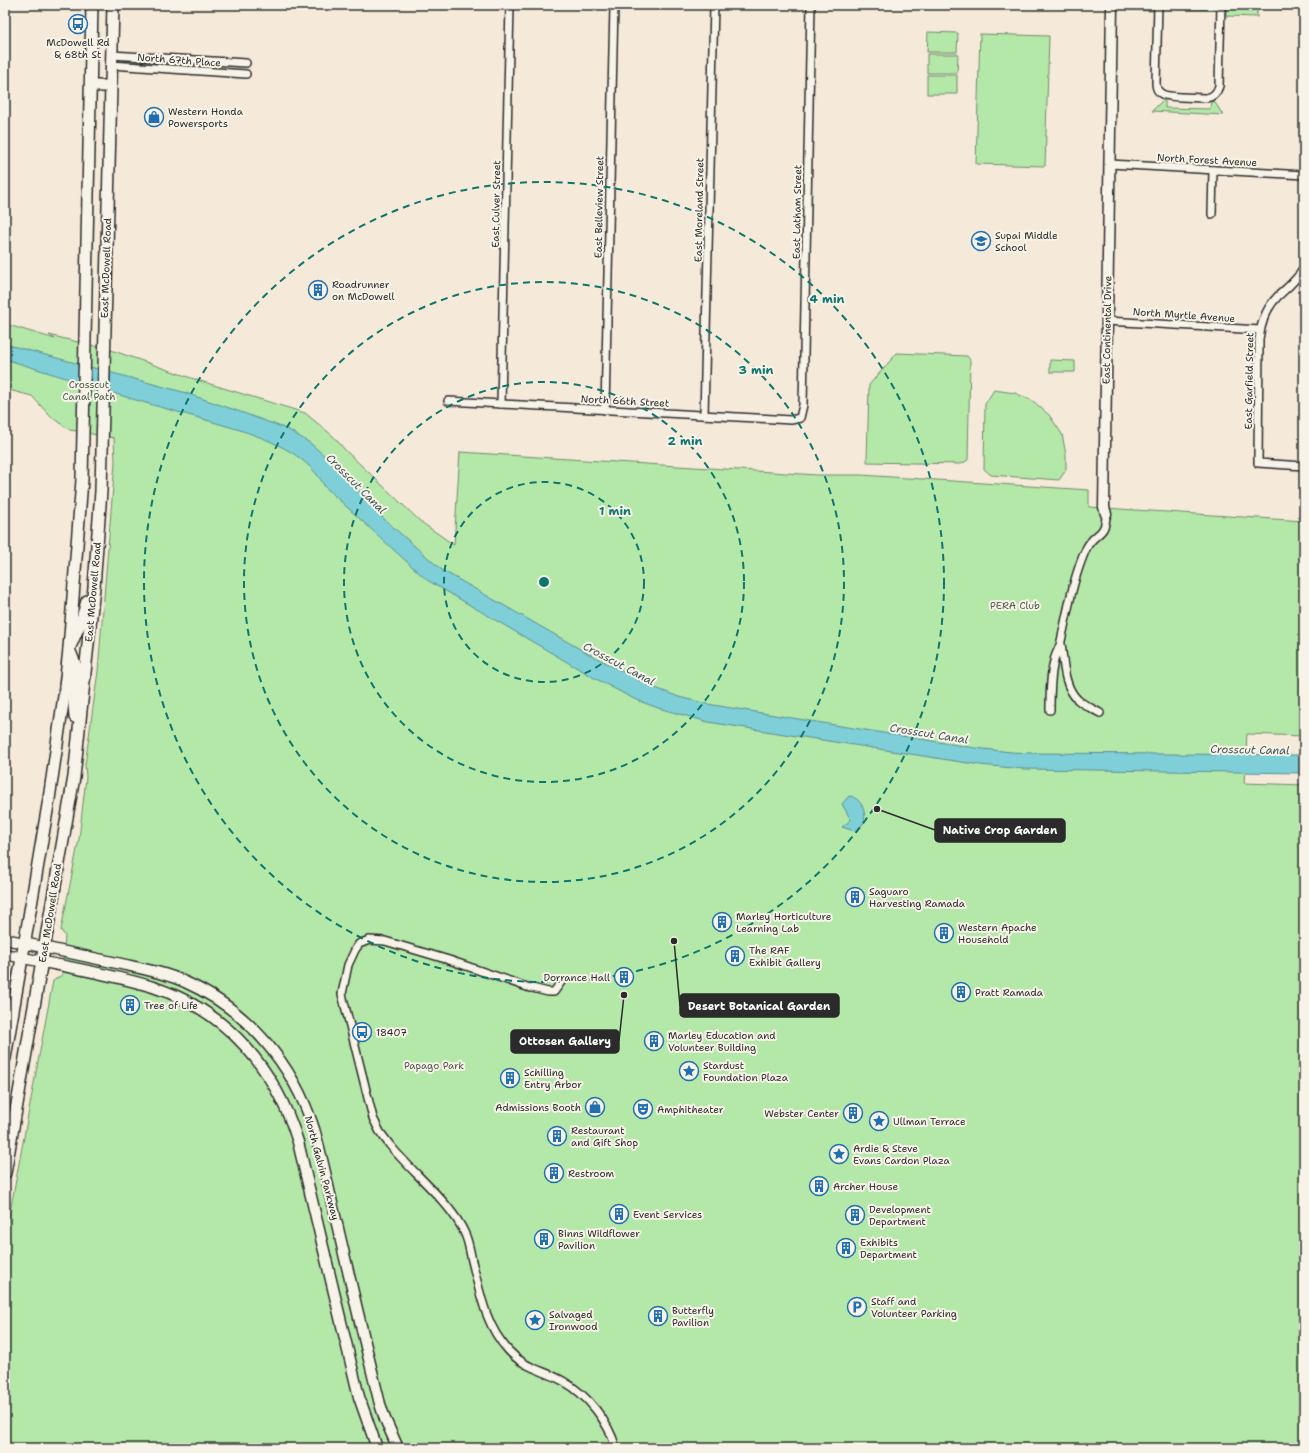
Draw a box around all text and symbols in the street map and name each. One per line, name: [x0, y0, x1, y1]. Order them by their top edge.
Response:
bus stop icon: McDowell Rd & 68th St: [67, 13, 89, 35]
place label: McDowell Rd & 68th St: [46, 36, 110, 61]
street label: North 67th Place: [137, 51, 222, 69]
place label: Western Honda Powersports: [168, 105, 244, 130]
shop icon: Western Honda Powersports: [143, 106, 165, 128]
street label: North Forest Avenue: [1157, 151, 1258, 169]
street label: East Belleview Street: [592, 156, 606, 258]
street label: East Moreland Street: [692, 158, 706, 262]
street label: East Culver Street: [489, 160, 503, 248]
street label: East Latham Street: [790, 165, 804, 259]
street label: East McDowell Road: [98, 217, 114, 318]
place label: Supai Middle School: [995, 229, 1058, 254]
school or university icon: Supai Middle School: [970, 230, 992, 252]
street label: East Continental Drive: [1100, 275, 1114, 384]
place label: Roadrunner on McDowell: [332, 278, 394, 303]
building icon: Roadrunner on McDowell: [307, 279, 329, 301]
text: 4 min: [810, 291, 845, 307]
street label: North Myrtle Avenue: [1132, 305, 1236, 325]
street label: East Garfield Street: [1242, 332, 1256, 430]
text: 3 min: [739, 362, 774, 378]
park label: Crosscut Canal Path: [63, 378, 115, 403]
street label: North 66th Street: [580, 392, 670, 410]
text: 2 min: [668, 433, 703, 449]
water label: Crosscut Canal: [323, 451, 390, 518]
text: 1 min: [599, 503, 631, 519]
street label: East McDowell Road: [82, 541, 104, 642]
centre of rings: [537, 575, 551, 589]
park label: PERA Club: [990, 599, 1040, 612]
water label: Crosscut Canal: [580, 639, 658, 689]
water label: Crosscut Canal: [889, 720, 970, 748]
water label: Crosscut Canal: [1210, 742, 1290, 758]
callout: Native Crop Garden: [935, 819, 1065, 842]
text: Native Crop Garden: [943, 823, 1058, 838]
street label: East McDowell Road: [36, 862, 64, 964]
place label: Saguaro Harvesting Ramada: [869, 885, 966, 910]
building icon: Saguaro Harvesting Ramada: [844, 886, 866, 908]
place label: Marley Horticulture Learning Lab: [736, 910, 832, 935]
building icon: Marley Horticulture Learning Lab: [711, 911, 733, 933]
place label: Western Apache Household: [958, 921, 1037, 946]
building icon: Western Apache Household: [933, 922, 955, 944]
place label: The RAF Exhibit Gallery: [749, 944, 821, 969]
building icon: The RAF Exhibit Gallery: [724, 945, 746, 967]
building icon: Dorrance Hall: [613, 966, 635, 988]
place label: Dorrance Hall: [543, 971, 610, 984]
building icon: Pratt Ramada: [950, 981, 972, 1003]
place label: Pratt Ramada: [975, 986, 1044, 999]
building icon: Tree of Life: [119, 994, 141, 1016]
callout: Desert Botanical Garden: [680, 994, 839, 1017]
place label: Tree of Life: [144, 999, 198, 1012]
text: Desert Botanical Garden: [688, 999, 831, 1014]
bus stop icon: 18407: [351, 1021, 373, 1043]
place label: 18407: [376, 1026, 407, 1039]
place label: Marley Education and Volunteer Building: [668, 1029, 776, 1054]
callout: Ottosen Gallery: [511, 1030, 619, 1053]
building icon: Marley Education and Volunteer Building: [643, 1030, 665, 1052]
text: Ottosen Gallery: [519, 1034, 611, 1049]
park label: Papago Park: [404, 1059, 464, 1072]
place label: Stardust Foundation Plaza: [703, 1059, 789, 1084]
place icon: Stardust Foundation Plaza: [678, 1060, 700, 1082]
place label: Schilling Entry Arbor: [524, 1066, 582, 1091]
building icon: Schilling Entry Arbor: [499, 1067, 521, 1089]
shop icon: Admissions Booth: [584, 1096, 606, 1118]
theatre icon: Amphitheater: [632, 1098, 654, 1120]
place label: Admissions Booth: [495, 1101, 581, 1114]
building icon: Webster Center: [842, 1102, 864, 1124]
place label: Amphitheater: [657, 1103, 724, 1116]
place label: Webster Center: [764, 1107, 839, 1120]
place icon: Ullman Terrace: [868, 1110, 890, 1132]
street label: North Galvin Parkway: [302, 1114, 342, 1222]
place label: Ullman Terrace: [893, 1115, 966, 1128]
place label: Restaurant and Gift Shop: [571, 1124, 638, 1149]
building icon: Restaurant and Gift Shop: [546, 1125, 568, 1147]
place label: Ardie & Steve Evans Cardon Plaza: [853, 1142, 950, 1167]
place icon: Ardie & Steve Evans Cardon Plaza: [828, 1143, 850, 1165]
building icon: Restroom: [543, 1162, 565, 1184]
place label: Restroom: [568, 1167, 614, 1180]
building icon: Archer House: [808, 1175, 830, 1197]
place label: Archer House: [833, 1180, 899, 1193]
building icon: Event Services: [608, 1203, 630, 1225]
place label: Development Department: [869, 1203, 931, 1228]
building icon: Development Department: [844, 1204, 866, 1226]
place label: Event Services: [633, 1208, 702, 1221]
place label: Binns Wildflower Pavilion: [558, 1227, 640, 1252]
building icon: Binns Wildflower Pavilion: [533, 1228, 555, 1250]
place label: Exhibits Department: [860, 1236, 917, 1261]
building icon: Exhibits Department: [835, 1237, 857, 1259]
place label: Staff and Volunteer Parking: [871, 1295, 957, 1320]
parking icon: Staff and Volunteer Parking: [846, 1296, 868, 1318]
place label: Butterfly Pavilion: [672, 1304, 714, 1329]
building icon: Butterfly Pavilion: [647, 1305, 669, 1327]
place label: Salvaged Ironwood: [549, 1308, 598, 1333]
place icon: Salvaged Ironwood: [524, 1309, 546, 1331]

